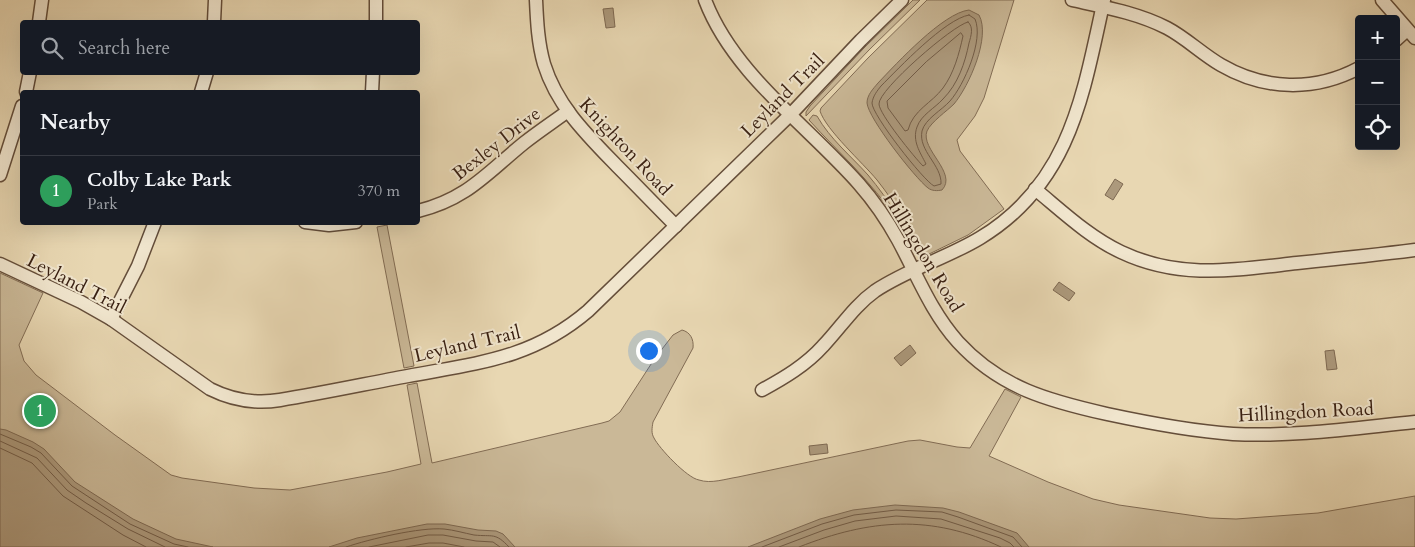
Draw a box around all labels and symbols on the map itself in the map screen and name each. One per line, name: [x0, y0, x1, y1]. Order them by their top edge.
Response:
street label: Leyland Trail: [735, 48, 830, 143]
street label: Knighton Road: [573, 92, 678, 201]
street label: Bexley Drive: [447, 101, 546, 187]
street label: Hillingdon Road: [877, 188, 969, 317]
street label: Leyland Trail: [22, 248, 131, 320]
street label: Leyland Trail: [411, 319, 523, 369]
your location: [636, 338, 662, 364]
pin: 1: [24, 392, 56, 430]
street label: Hillingdon Road: [1238, 395, 1375, 429]

